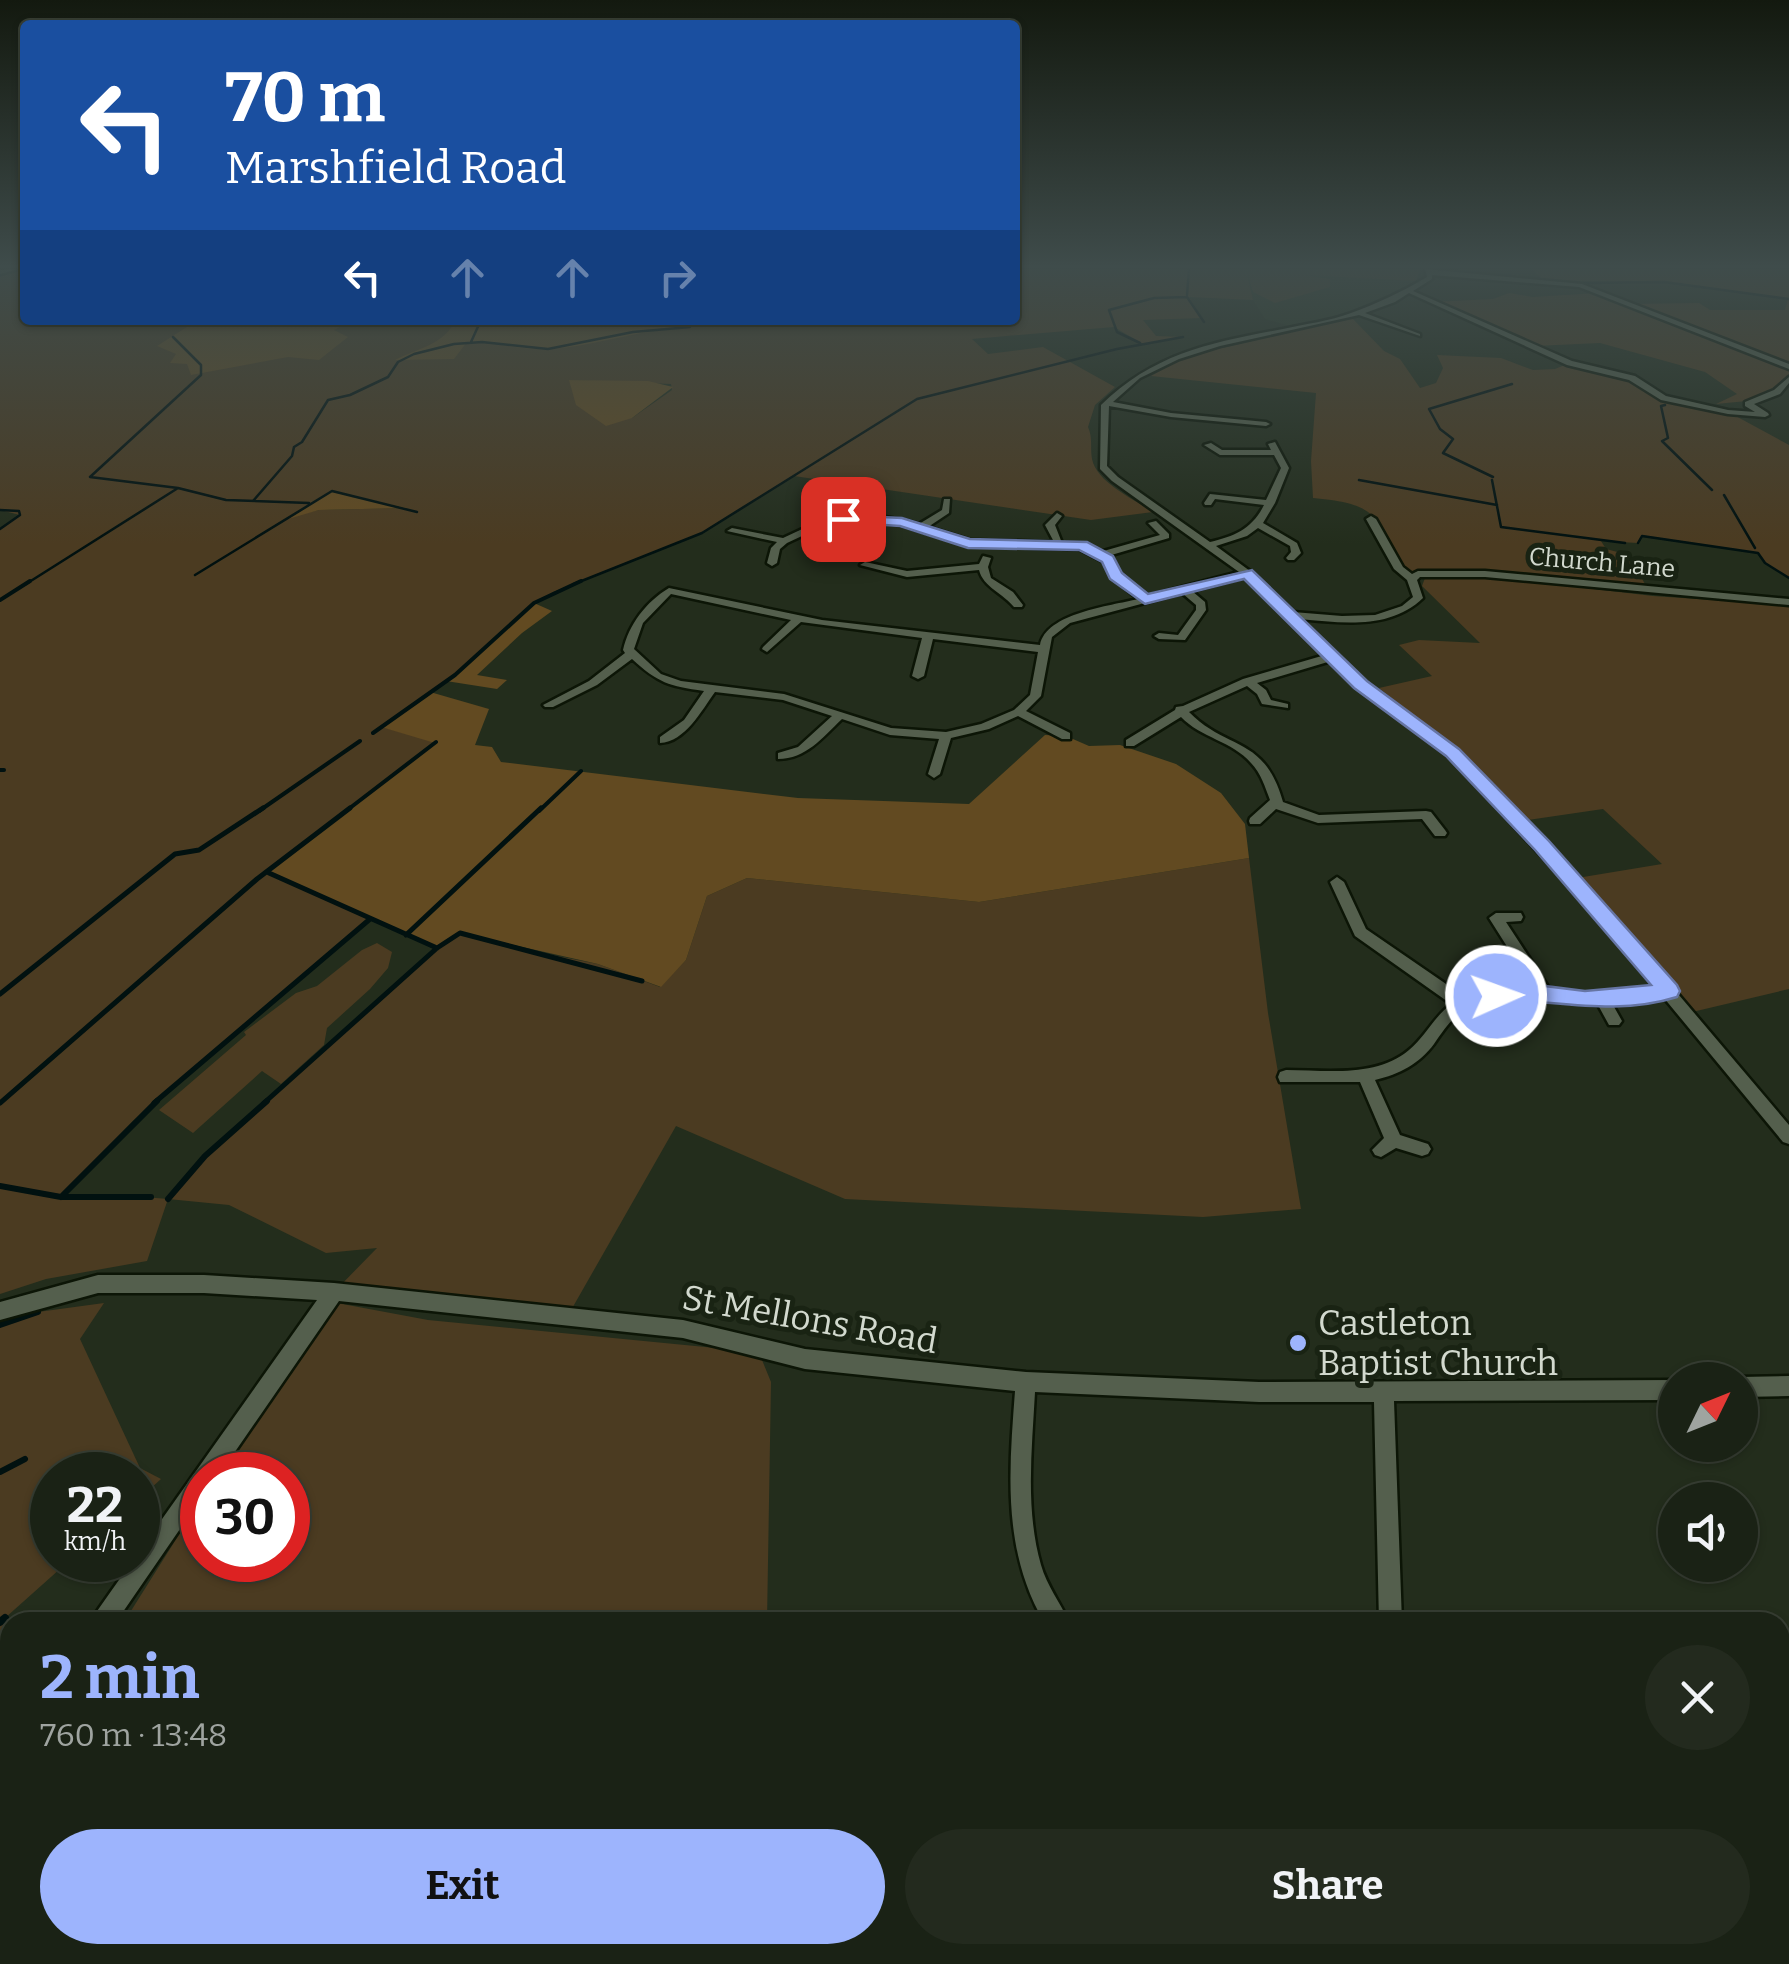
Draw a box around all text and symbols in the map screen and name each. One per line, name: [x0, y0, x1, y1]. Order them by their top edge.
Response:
text: 70 m: [225, 56, 385, 140]
icon: left: [60, 60, 190, 190]
text: Marshfield Road: [225, 141, 566, 195]
icon: left: [335, 250, 390, 305]
icon: ahead: [440, 250, 495, 305]
icon: ahead: [545, 250, 600, 305]
icon: right: [650, 250, 705, 305]
pin: [801, 477, 886, 562]
icon: arrive: [816, 492, 871, 547]
street label: Church Lane: [1528, 542, 1676, 584]
position arrow: [1444, 944, 1548, 1048]
street label: St Mellons Road: [679, 1276, 941, 1362]
place label: Castleton Baptist Church: [1318, 1302, 1558, 1384]
marker: Castleton Baptist Church: [1287, 1332, 1309, 1354]
north arrow: [1658, 1362, 1758, 1462]
map controls: [1658, 1362, 1758, 1582]
speed limit sign: 30: [180, 1452, 310, 1582]
text: 22: [67, 1475, 123, 1535]
button: sound: [1658, 1482, 1758, 1582]
text: km/h: [64, 1527, 126, 1557]
text: 2 min: [40, 1642, 200, 1714]
button: close: [1645, 1645, 1750, 1750]
text: 760 m · 13:48: [40, 1716, 227, 1754]
button: Exit: [40, 1829, 885, 1944]
button: Share: [905, 1829, 1750, 1944]

